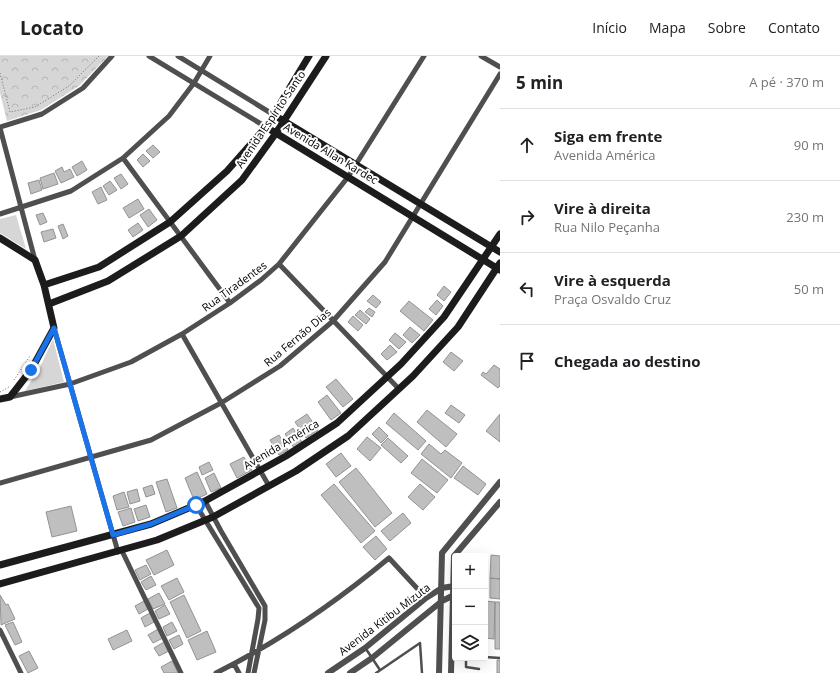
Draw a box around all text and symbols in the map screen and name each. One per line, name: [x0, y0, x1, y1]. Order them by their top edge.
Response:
text: Locato: [20, 15, 84, 41]
text: Início: [592, 18, 627, 37]
text: Mapa: [649, 18, 686, 37]
text: Sobre: [708, 18, 746, 37]
text: Contato: [768, 18, 820, 37]
street label: Avenida Espírito Santo: [232, 67, 309, 171]
text: 5 min: [516, 71, 563, 94]
text: A pé · 370 m: [749, 73, 824, 91]
street label: Avenida Allan Kardec: [281, 119, 381, 187]
text: Siga em frente: [554, 126, 662, 146]
icon: ahead: [516, 134, 538, 156]
text: 90 m: [794, 136, 824, 154]
text: Avenida América: [554, 146, 655, 164]
text: Vire à direita: [554, 198, 651, 218]
icon: right: [516, 206, 538, 228]
text: 230 m: [786, 208, 824, 226]
text: Rua Nilo Peçanha: [554, 218, 660, 236]
street label: Rua Tiradentes: [198, 257, 270, 315]
text: Vire à esquerda: [554, 270, 671, 290]
icon: left: [516, 278, 538, 300]
text: 50 m: [794, 280, 824, 298]
text: Praça Osvaldo Cruz: [554, 290, 671, 308]
street label: Rua Fernão Dias: [260, 304, 334, 370]
icon: arrive: [516, 350, 538, 372]
text: Chegada ao destino: [554, 351, 701, 371]
route end: [22, 361, 40, 379]
street label: Avenida América: [240, 415, 322, 473]
route start: [187, 496, 205, 514]
map controls: [452, 553, 488, 661]
button: +: [452, 553, 488, 589]
street label: Avenida Kitibu Mizuta: [335, 580, 433, 658]
button: −: [452, 589, 488, 625]
button: layers: [452, 625, 488, 661]

